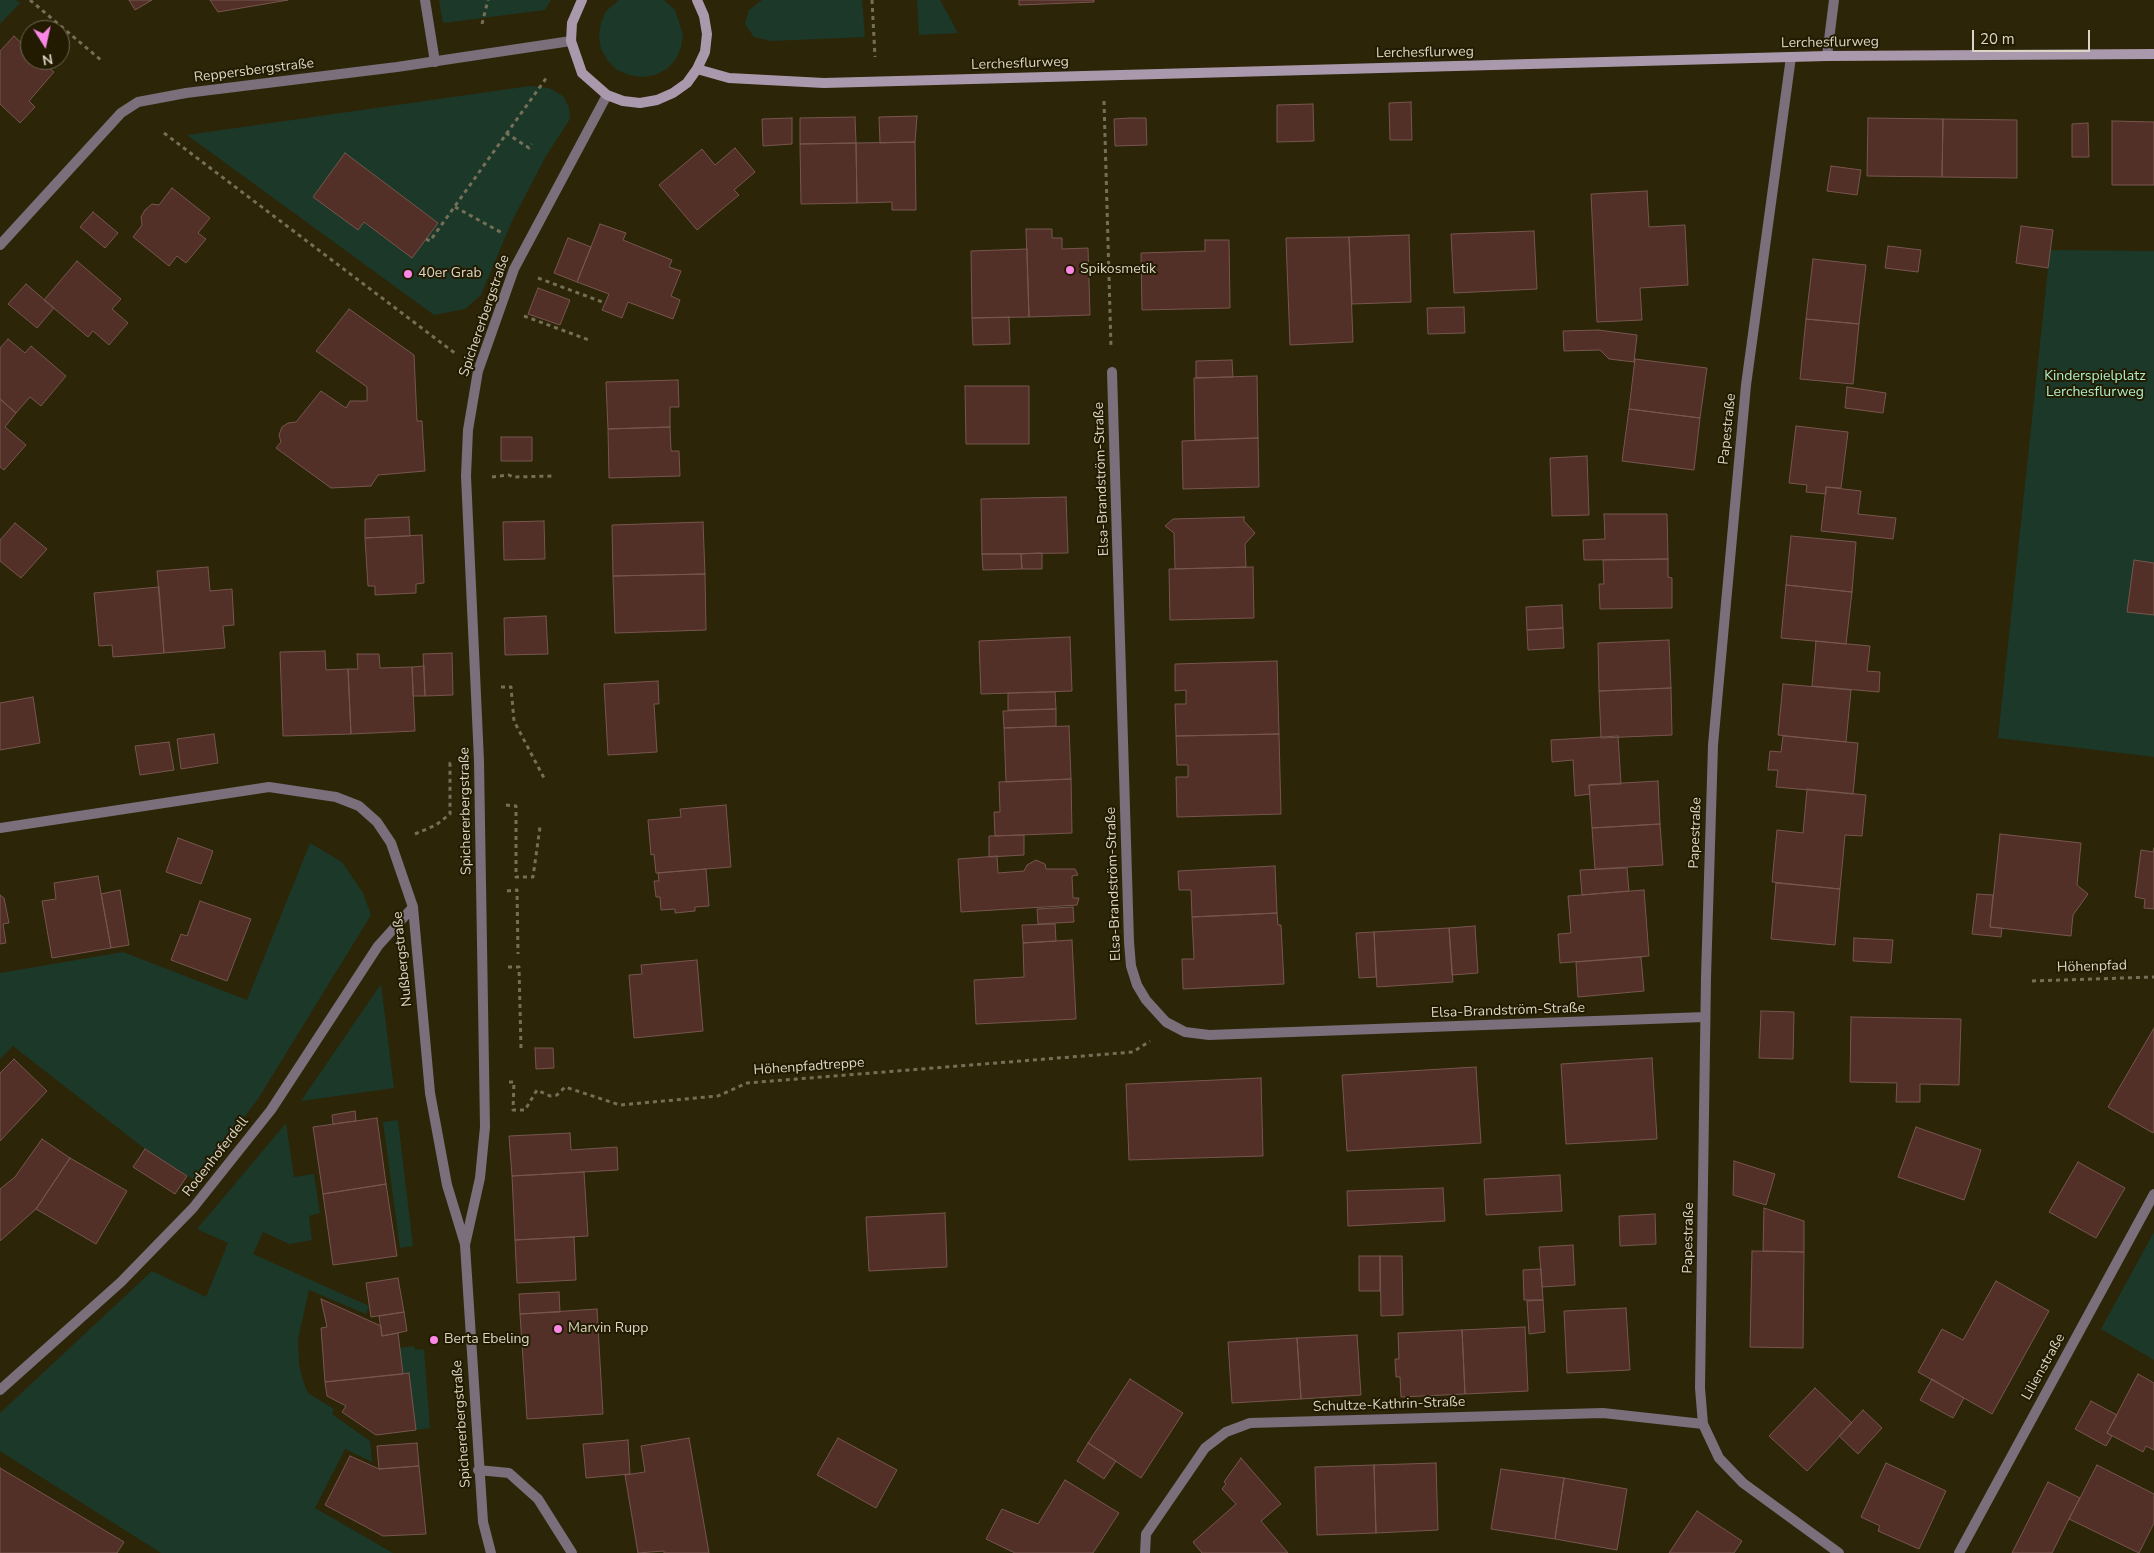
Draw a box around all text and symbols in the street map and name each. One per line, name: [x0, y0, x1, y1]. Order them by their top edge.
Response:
north arrow: [20, 20, 70, 70]
scale bar: [1974, 20, 2092, 52]
text: 20 m: [1980, 29, 2015, 49]
street label: Lerchesflurweg: [1781, 34, 1879, 52]
street label: Lerchesflurweg: [1376, 44, 1474, 62]
text: N: [41, 49, 54, 70]
street label: Lerchesflurweg: [971, 54, 1069, 74]
street label: Reppersbergstraße: [193, 55, 315, 87]
street label: Spichererbergstraße: [456, 253, 514, 379]
place label: Spikosmetik: [1080, 262, 1156, 278]
marker: Spikosmetik: [1064, 264, 1076, 276]
place label: 40er Grab: [418, 266, 482, 282]
marker: 40er Grab: [402, 268, 414, 280]
park label: Kinderspielplatz Lerchesflurweg: [2044, 369, 2146, 402]
street label: Papestraße: [1716, 393, 1740, 465]
street label: Elsa-Brandström-Straße: [1091, 402, 1113, 556]
street label: Spichererbergstraße: [456, 747, 476, 875]
street label: Papestraße: [1686, 797, 1706, 869]
street label: Elsa-Brandström-Straße: [1103, 807, 1125, 961]
street label: Nußbergstraße: [390, 911, 416, 1007]
street label: Höhenpfad: [2057, 957, 2127, 977]
street label: Elsa-Brandström-Straße: [1431, 1000, 1585, 1022]
street label: Höhenpfadtreppe: [753, 1055, 865, 1079]
street label: Rodenhoferdell: [180, 1114, 252, 1200]
street label: Papestraße: [1680, 1202, 1698, 1274]
place label: Marvin Rupp: [568, 1321, 648, 1337]
marker: Marvin Rupp: [552, 1323, 564, 1335]
street label: Lilienstraße: [2019, 1331, 2069, 1403]
place label: Berta Ebeling: [444, 1332, 530, 1348]
marker: Berta Ebeling: [428, 1334, 440, 1346]
street label: Spichererbergstraße: [449, 1360, 475, 1488]
street label: Schultze-Kathrin-Straße: [1313, 1394, 1465, 1416]

